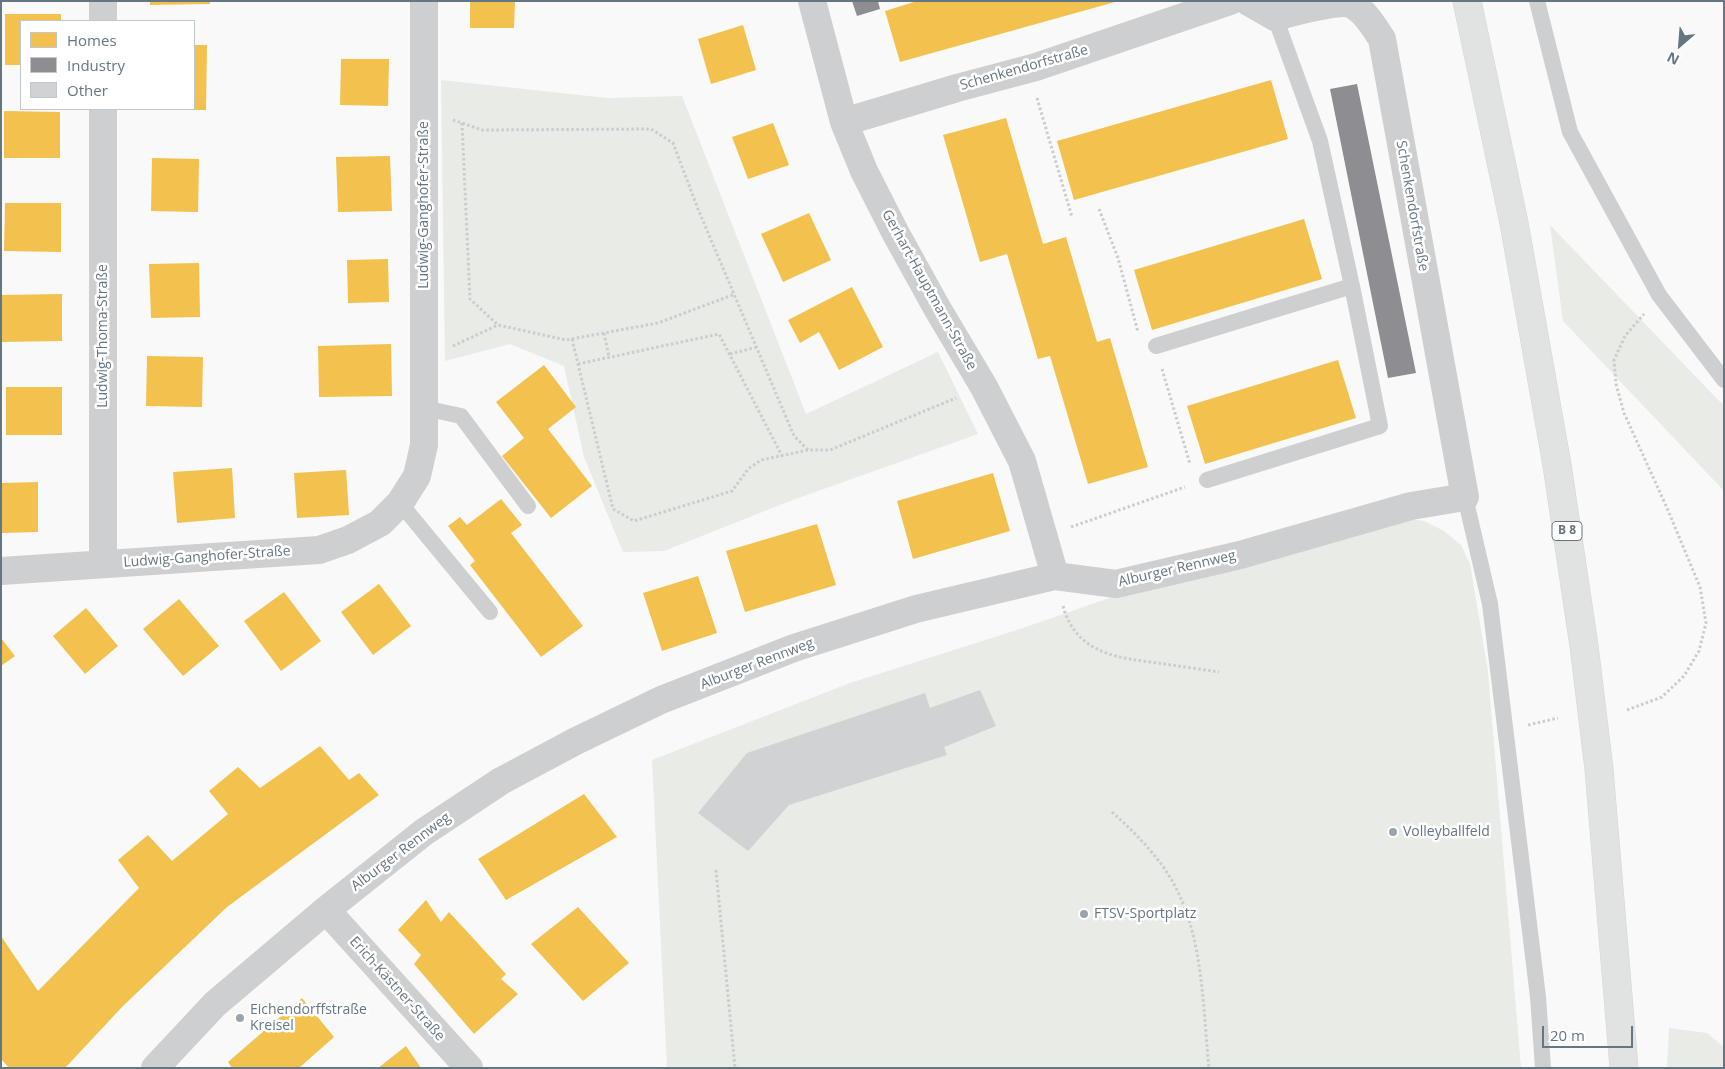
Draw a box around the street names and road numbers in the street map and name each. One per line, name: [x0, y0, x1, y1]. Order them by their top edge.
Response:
street label: Schenkendorfstraße: [958, 42, 1090, 94]
street label: Ludwig-Ganghofer-Straße: [416, 121, 432, 289]
street label: Schenkendorfstraße: [1392, 139, 1432, 273]
street label: Gerhart-Hauptmann-Straße: [878, 207, 980, 373]
street label: Ludwig-Thoma-Straße: [95, 264, 111, 408]
road number: B 8: [1552, 522, 1582, 540]
street label: Ludwig-Ganghofer-Straße: [123, 543, 291, 571]
street label: Alburger Rennweg: [1117, 547, 1237, 591]
street label: Alburger Rennweg: [698, 635, 816, 693]
street label: Alburger Rennweg: [348, 809, 454, 895]
street label: Erich-Kästner-Straße: [346, 933, 448, 1045]

